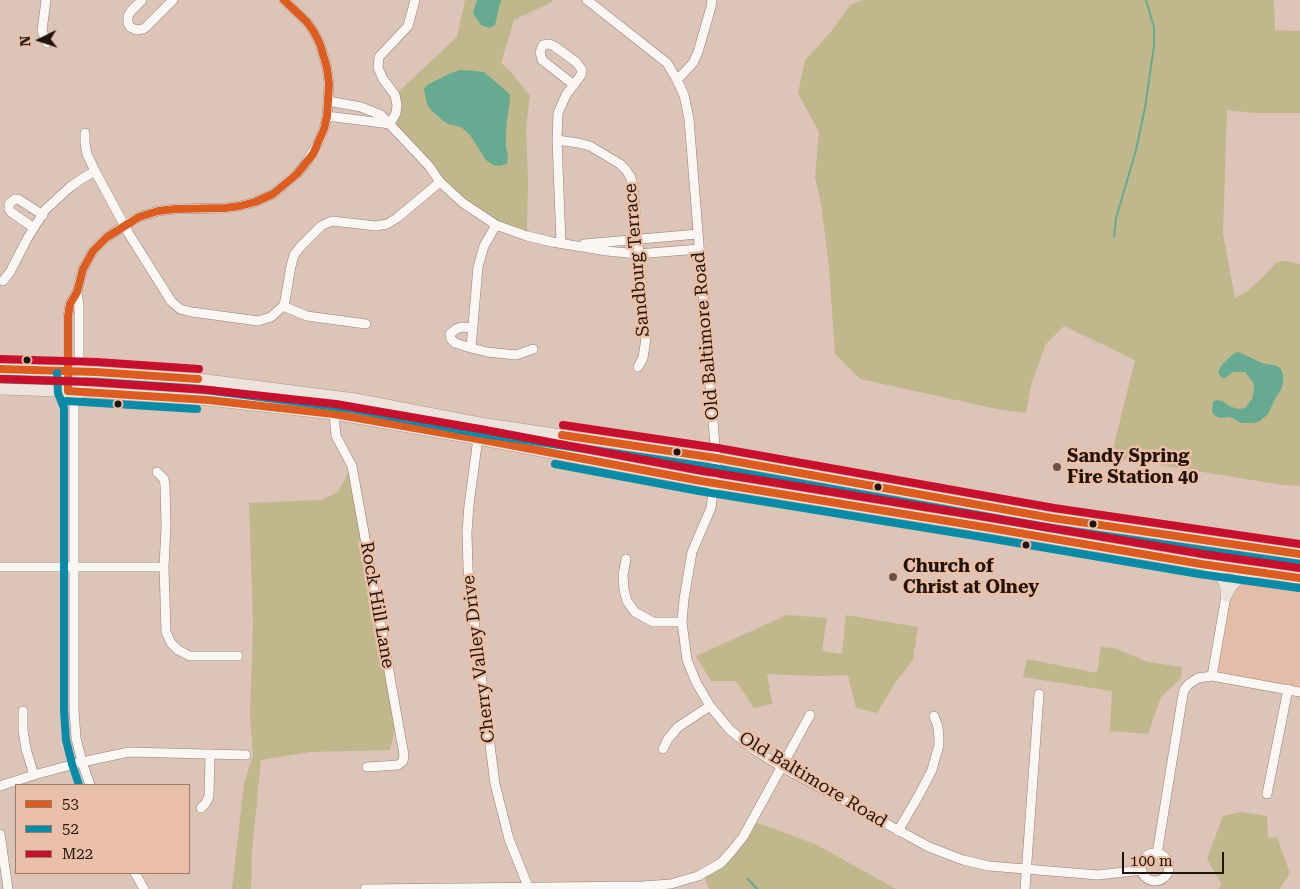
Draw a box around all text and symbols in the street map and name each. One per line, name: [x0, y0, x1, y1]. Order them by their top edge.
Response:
north arrow: [15, 15, 65, 65]
text: N: [17, 35, 33, 47]
street label: Sandburg Terrace: [620, 182, 654, 338]
street label: Old Baltimore Road: [688, 251, 724, 421]
unlabelled marker: [22, 355, 32, 365]
unlabelled marker: [113, 399, 123, 409]
place label: Sandy Spring Fire Station 40: [1067, 446, 1198, 488]
unlabelled marker: [672, 447, 682, 457]
marker: Sandy Spring Fire Station 40: [1051, 461, 1063, 473]
unlabelled marker: [873, 482, 883, 492]
unlabelled marker: [1088, 519, 1098, 529]
street label: Rock Hill Lane: [355, 540, 399, 670]
unlabelled marker: [1021, 540, 1031, 550]
place label: Church of Christ at Olney: [903, 556, 1039, 598]
marker: Church of Christ at Olney: [887, 571, 899, 583]
street label: Cherry Valley Drive: [458, 574, 500, 744]
street label: Old Baltimore Road: [735, 727, 891, 833]
legend: [15, 784, 190, 874]
text: 53: [62, 795, 79, 813]
text: 52: [62, 820, 79, 838]
scale bar: [1125, 842, 1228, 874]
text: M22: [62, 845, 93, 863]
text: 100 m: [1130, 852, 1173, 870]

